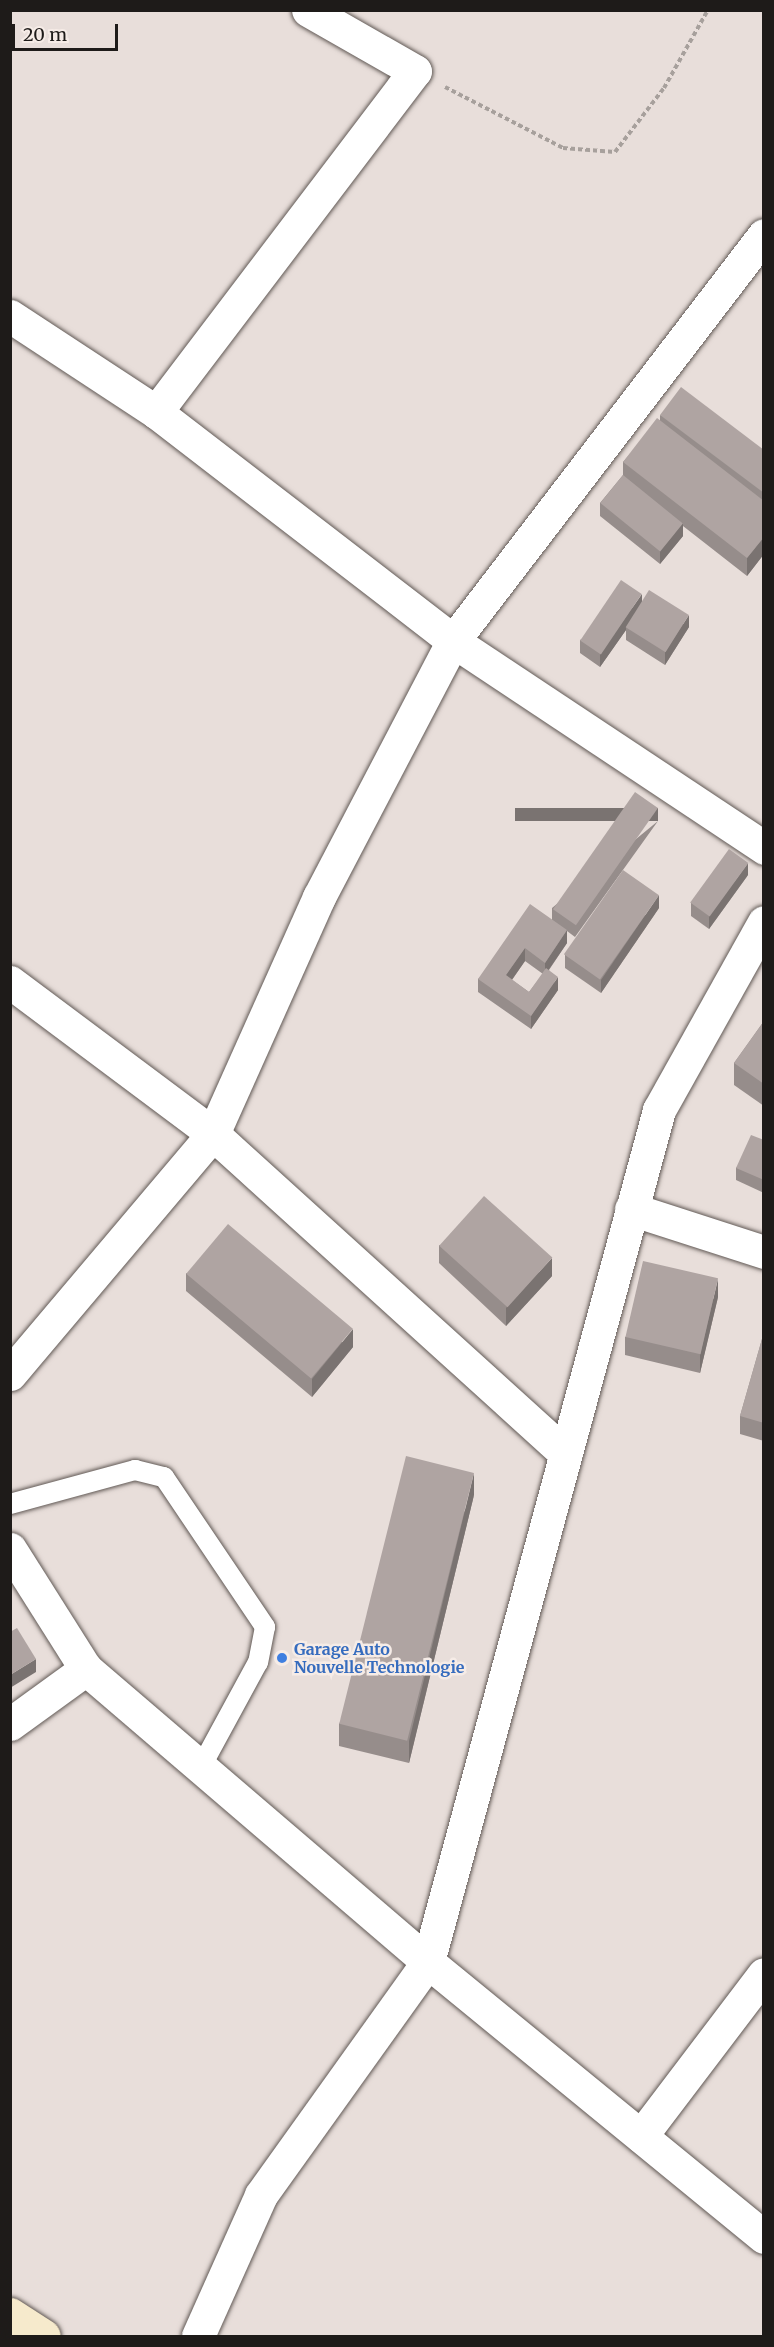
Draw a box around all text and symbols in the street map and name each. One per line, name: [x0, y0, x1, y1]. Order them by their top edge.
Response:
scale bar: [15, 12, 122, 50]
text: 20 m: [23, 23, 67, 46]
place label: Garage Auto Nouvelle Technologie: [294, 1639, 464, 1677]
marker: Garage Auto Nouvelle Technologie: [275, 1651, 289, 1665]

